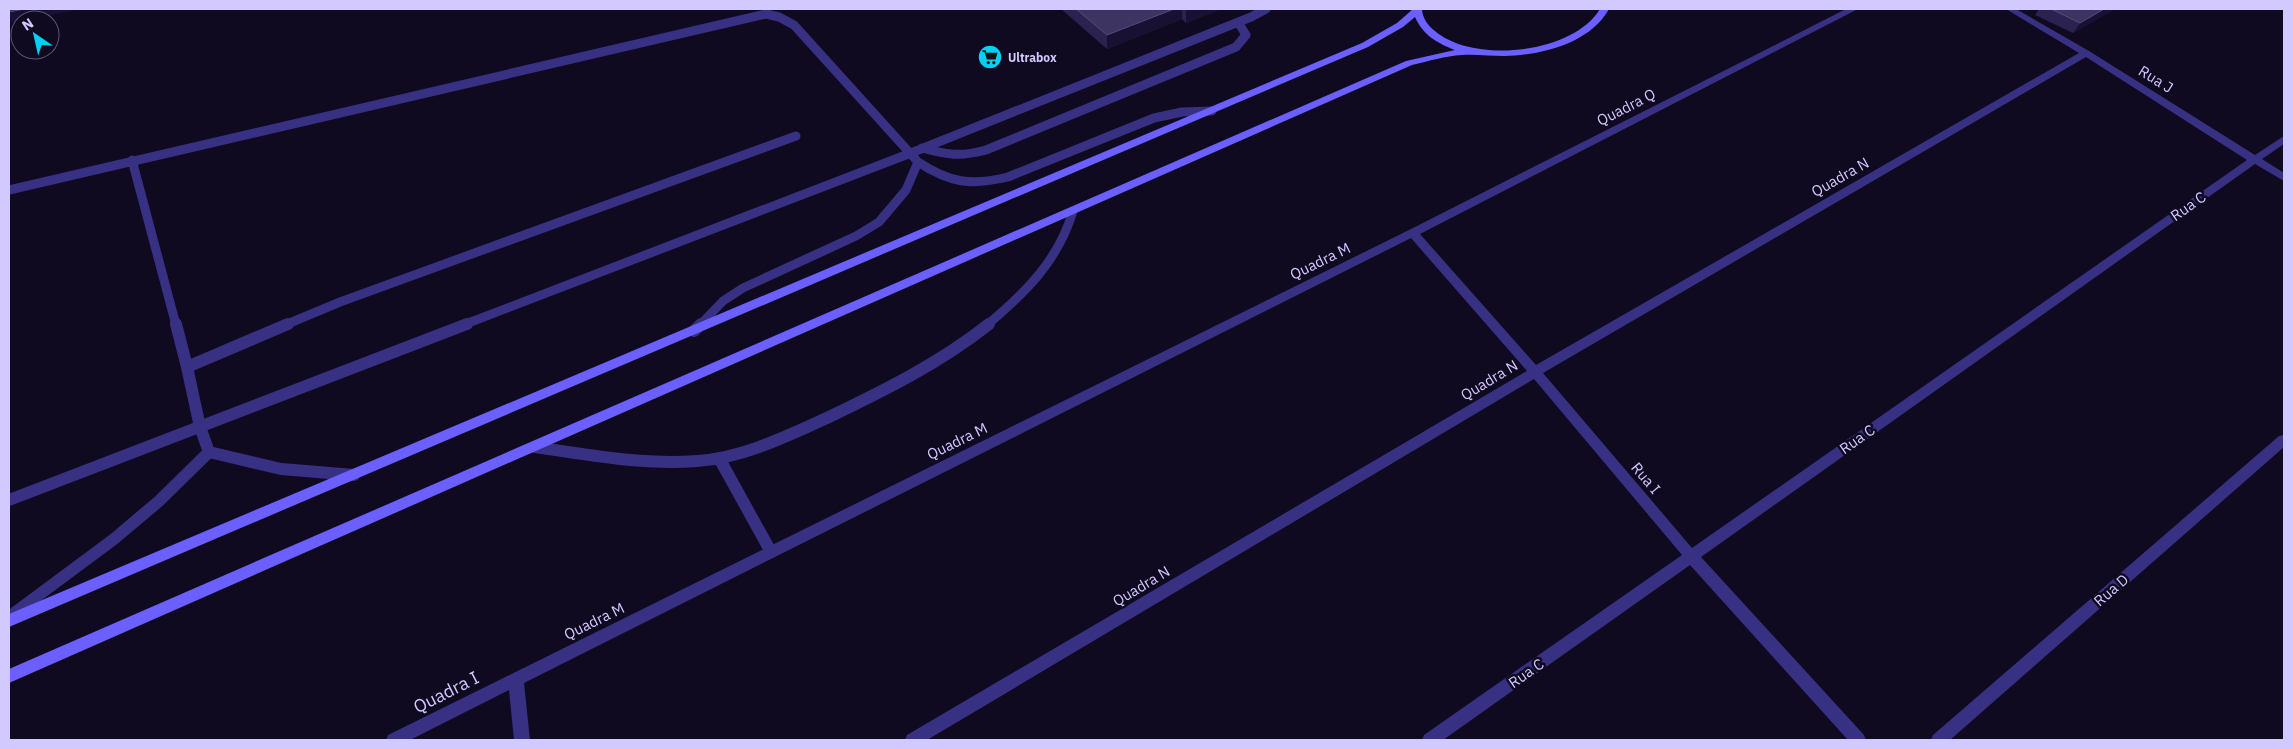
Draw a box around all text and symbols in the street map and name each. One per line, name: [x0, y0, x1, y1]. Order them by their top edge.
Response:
north arrow: [10, 10, 60, 60]
text: N: [18, 14, 37, 35]
supermarket icon: Ultrabox: [977, 44, 1003, 70]
place label: Ultrabox: [1008, 50, 1057, 65]
street label: Rua J: [2135, 61, 2177, 97]
street label: Quadra Q: [1593, 84, 1659, 130]
street label: Quadra N: [1808, 153, 1872, 201]
street label: Rua C: [2167, 187, 2209, 225]
street label: Quadra M: [1287, 238, 1353, 284]
street label: Quadra N: [1457, 356, 1521, 404]
street label: Quadra M: [924, 418, 990, 464]
street label: Rua C: [1836, 420, 1878, 458]
street label: Rua I: [1627, 458, 1665, 498]
street label: Quadra N: [1109, 562, 1173, 610]
street label: Rua D: [2090, 570, 2132, 610]
street label: Quadra M: [561, 598, 627, 644]
street label: Rua C: [1505, 654, 1547, 692]
street label: Quadra I: [409, 666, 483, 718]

